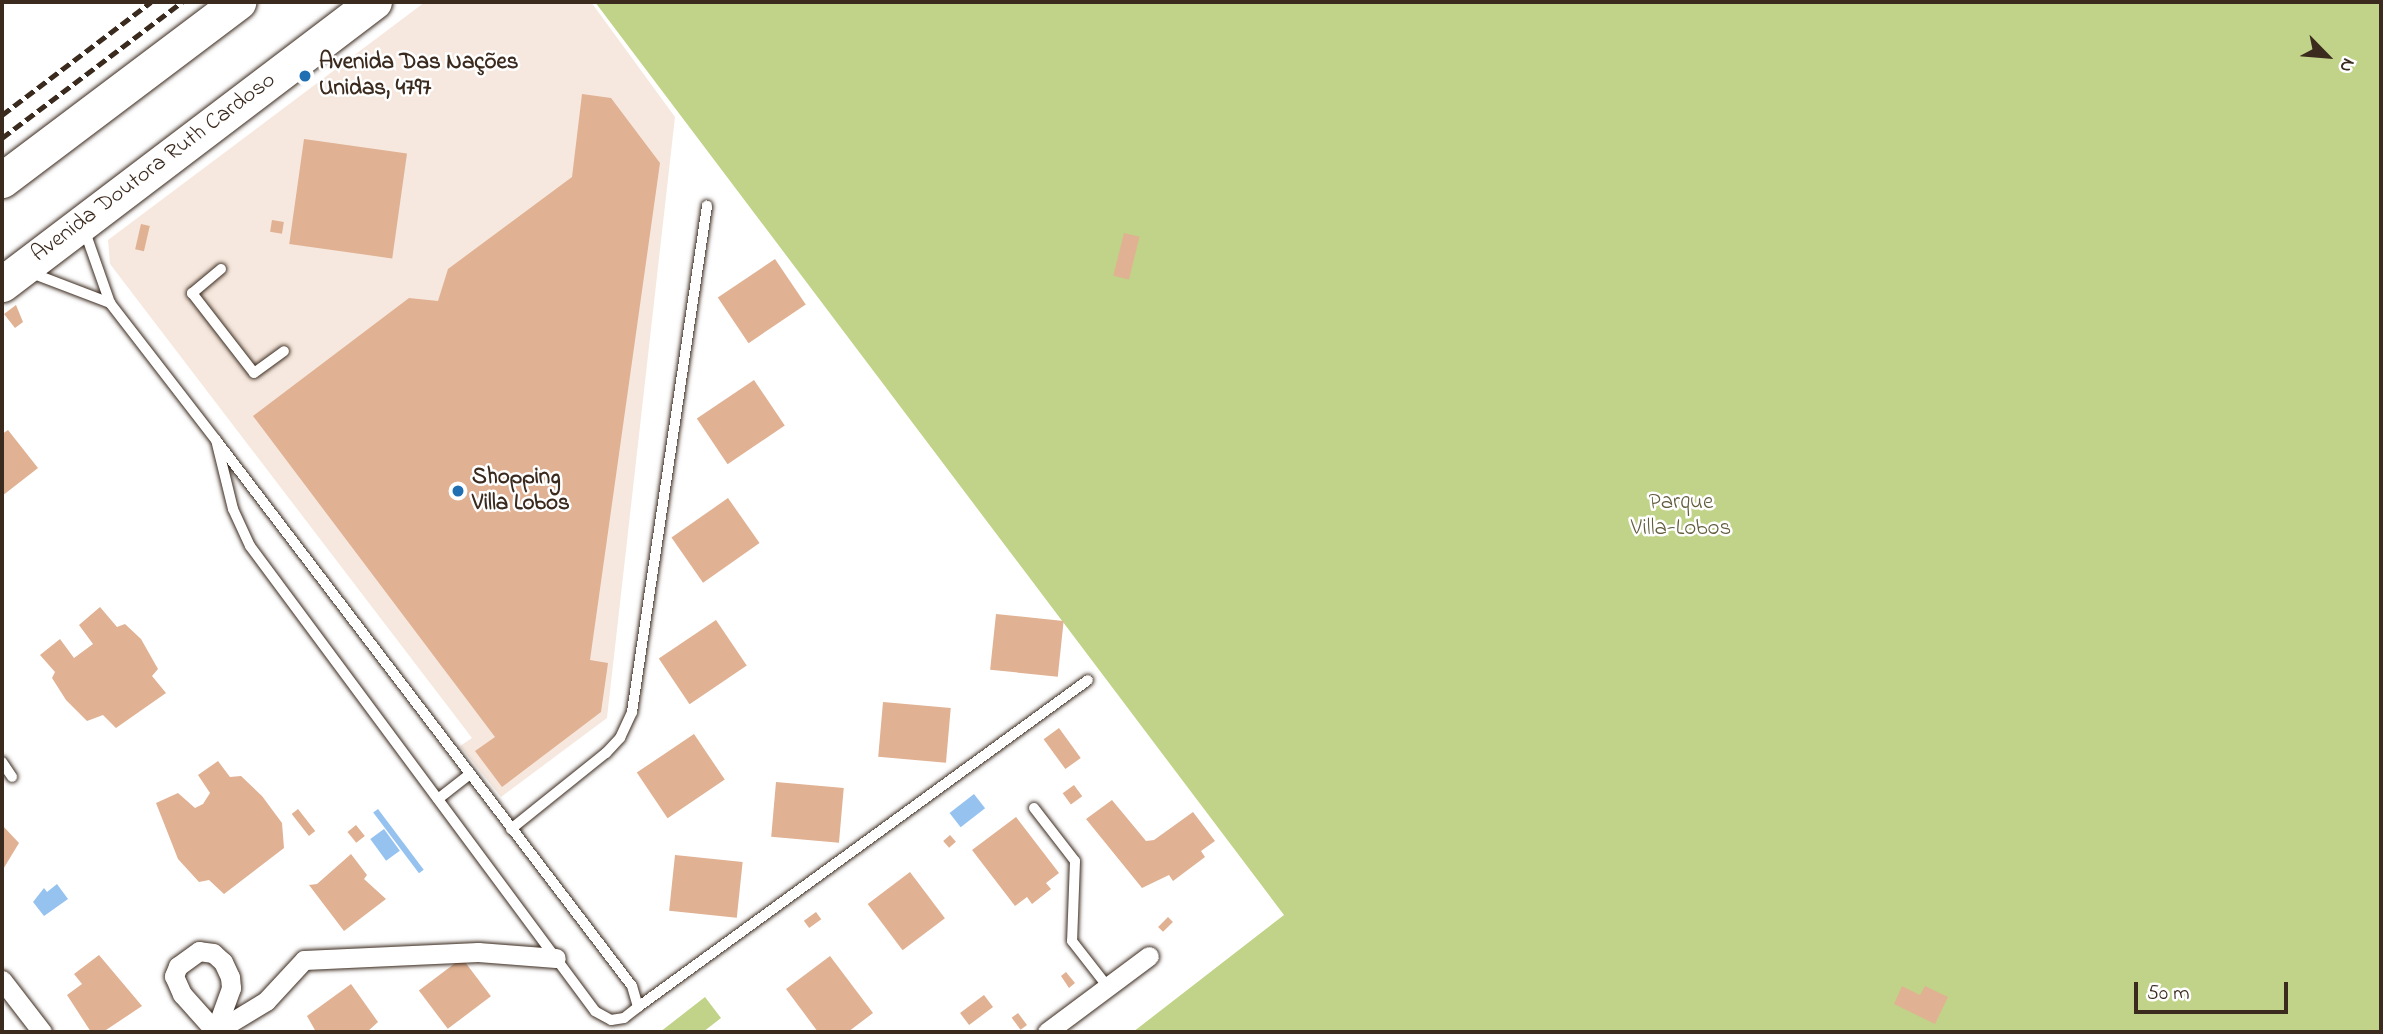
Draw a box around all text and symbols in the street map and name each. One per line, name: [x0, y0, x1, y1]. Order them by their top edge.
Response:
north arrow: [2292, 21, 2362, 91]
place label: Avenida Das Nações Unidas, 4797: [319, 49, 519, 103]
text: N: [2332, 54, 2361, 77]
street label: Avenida Doutora Ruth Cardoso: [27, 67, 281, 269]
marker: Avenida Das Nações Unidas, 4797: [297, 68, 313, 84]
place label: Shopping Villa Lobos: [472, 464, 570, 518]
marker: Shopping Villa Lobos: [450, 483, 466, 499]
park label: Parque Villa-Lobos: [1631, 489, 1731, 543]
scale bar: [2138, 968, 2292, 1012]
text: 50 m: [2147, 979, 2190, 1009]

